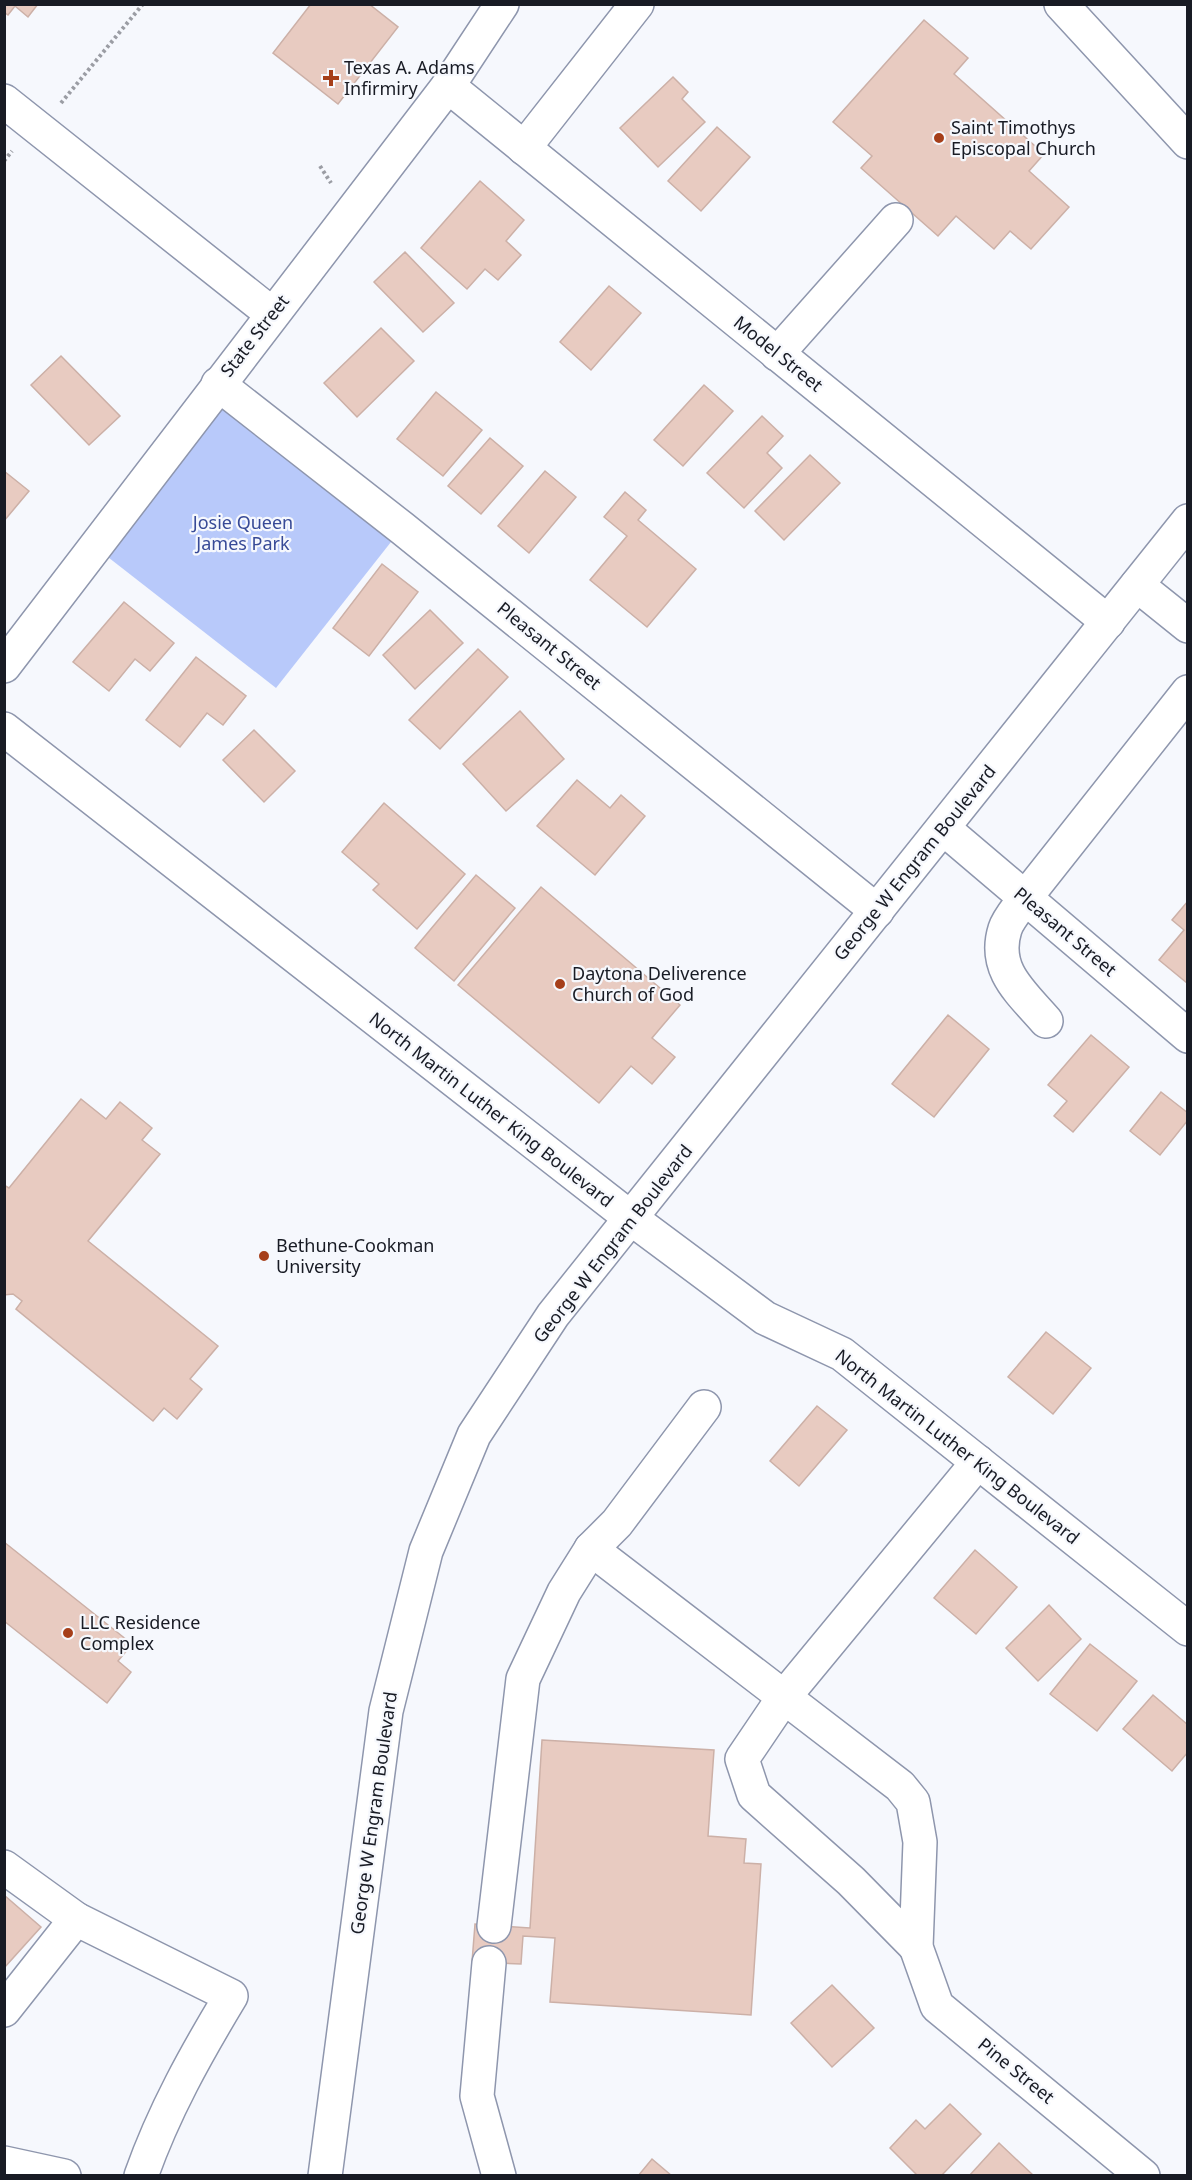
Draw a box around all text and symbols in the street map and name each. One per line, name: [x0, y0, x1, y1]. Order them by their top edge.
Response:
place label: Texas A. Adams Infirmiry: [344, 55, 475, 100]
marker: Texas A. Adams Infirmiry: [322, 69, 340, 87]
place label: Saint Timothys Episcopal Church: [951, 115, 1096, 160]
marker: Saint Timothys Episcopal Church: [932, 131, 946, 145]
street label: State Street: [215, 289, 294, 381]
street label: Model Street: [729, 310, 829, 397]
park label: Josie Queen James Park: [191, 510, 293, 555]
street label: Pleasant Street: [493, 596, 607, 695]
street label: George W Engram Boulevard: [828, 760, 1001, 965]
street label: Pleasant Street: [1009, 881, 1122, 982]
place label: Daytona Deliverence Church of God: [572, 961, 747, 1006]
marker: Daytona Deliverence Church of God: [553, 977, 567, 991]
street label: North Martin Luther King Boulevard: [365, 1006, 619, 1212]
street label: George W Engram Boulevard: [527, 1139, 697, 1347]
place label: Bethune-Cookman University: [276, 1233, 435, 1278]
marker: Bethune-Cookman University: [257, 1249, 271, 1263]
street label: North Martin Luther King Boulevard: [831, 1343, 1085, 1549]
place label: LLC Residence Complex: [80, 1610, 200, 1655]
marker: LLC Residence Complex: [61, 1626, 75, 1640]
street label: George W Engram Boulevard: [344, 1690, 402, 1936]
street label: Pine Street: [973, 2032, 1060, 2109]

